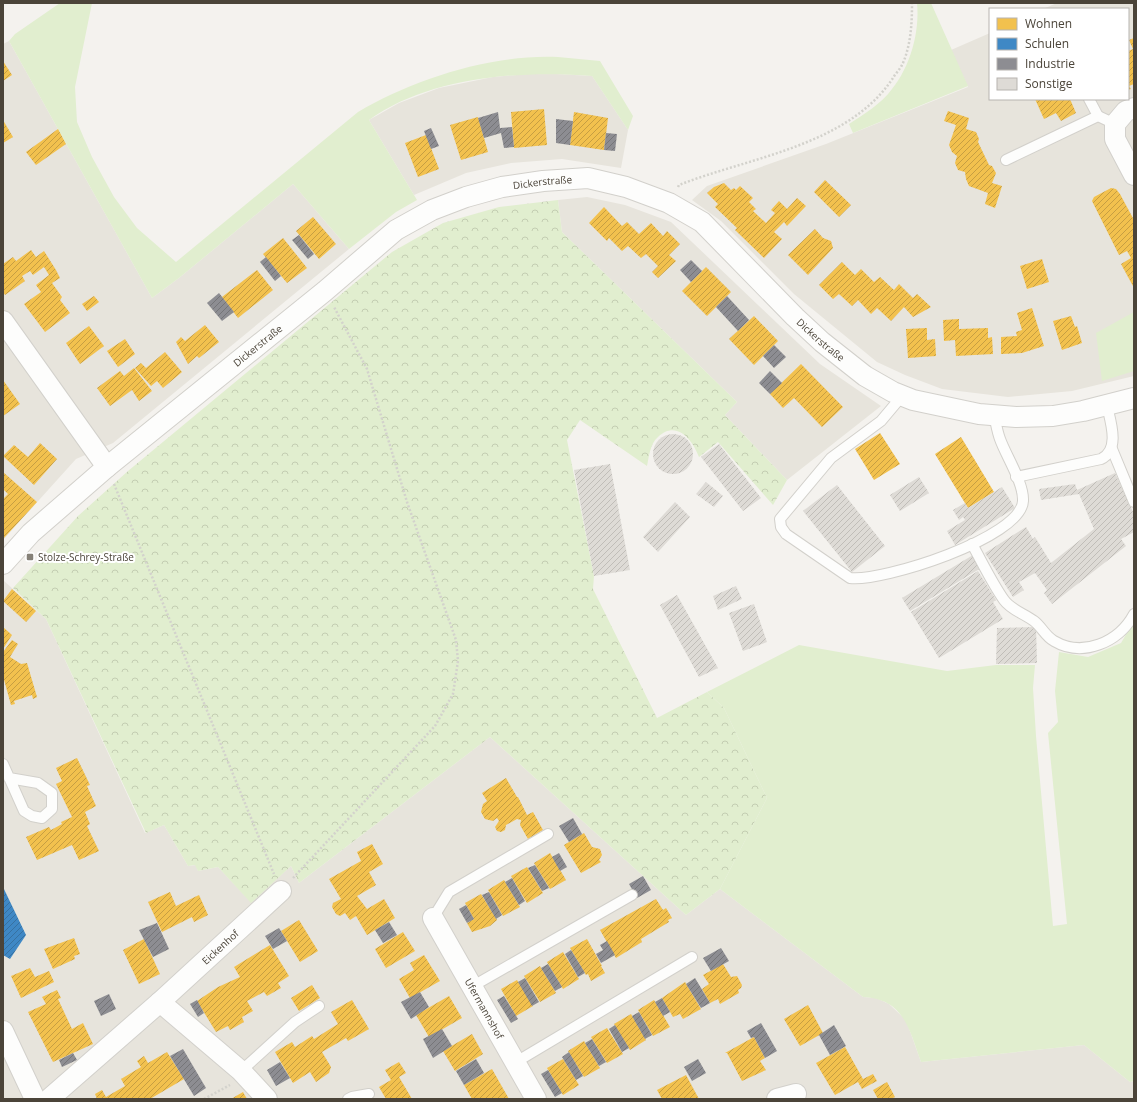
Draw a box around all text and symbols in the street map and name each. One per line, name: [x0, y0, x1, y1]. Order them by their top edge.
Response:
legend: [989, 8, 1129, 100]
text: Wohnen: [1025, 15, 1072, 32]
text: Schulen: [1025, 35, 1069, 52]
text: Industrie: [1025, 55, 1075, 72]
text: Sonstige: [1025, 75, 1073, 92]
street label: Dickerstraße: [512, 172, 573, 192]
street label: Dickerstraße: [794, 315, 848, 365]
street label: Dickerstraße: [230, 321, 285, 370]
place label: Stolze-Schrey-Straße: [38, 550, 134, 564]
marker: Stolze-Schrey-Straße: [25, 552, 35, 562]
street label: Eickenhof: [199, 926, 242, 967]
street label: Ufermannshof: [462, 975, 508, 1042]

